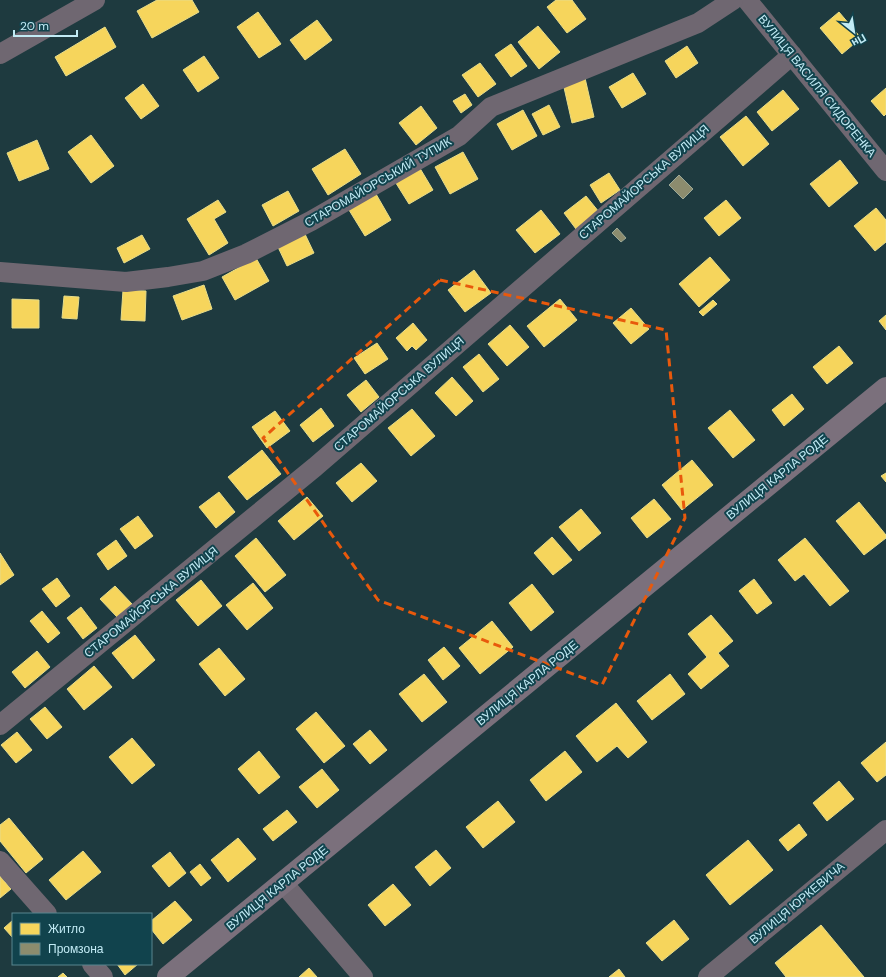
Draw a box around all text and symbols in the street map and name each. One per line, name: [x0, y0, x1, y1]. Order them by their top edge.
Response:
street label: ВУЛИЦЯ ВАСИЛЯ СИДОРЕНКА: [755, 11, 879, 161]
scale bar: [14, 12, 77, 38]
north arrow: [834, 12, 874, 52]
text: 20 m: [20, 18, 49, 34]
text: Пн: [849, 31, 869, 50]
street label: СТАРОМАЙОРСЬКА ВУЛИЦЯ: [575, 121, 713, 243]
street label: СТАРОМАЙОРСЬКИЙ ТУПИК: [302, 133, 454, 231]
street label: СТАРОМАЙОРСЬКА ВУЛИЦЯ: [330, 333, 468, 455]
street label: ВУЛИЦЯ КАРЛА РОДЕ: [723, 431, 831, 523]
street label: СТАРОМАЙОРСЬКА ВУЛИЦЯ: [81, 543, 221, 661]
street label: ВУЛИЦЯ КАРЛА РОДЕ: [473, 637, 581, 729]
street label: ВУЛИЦЯ КАРЛА РОДЕ: [223, 842, 331, 934]
street label: ВУЛИЦЯ ЮРКЕВИЧА: [746, 858, 848, 948]
legend: [12, 913, 152, 965]
text: Житло: [48, 921, 85, 937]
text: Промзона: [48, 941, 104, 957]

